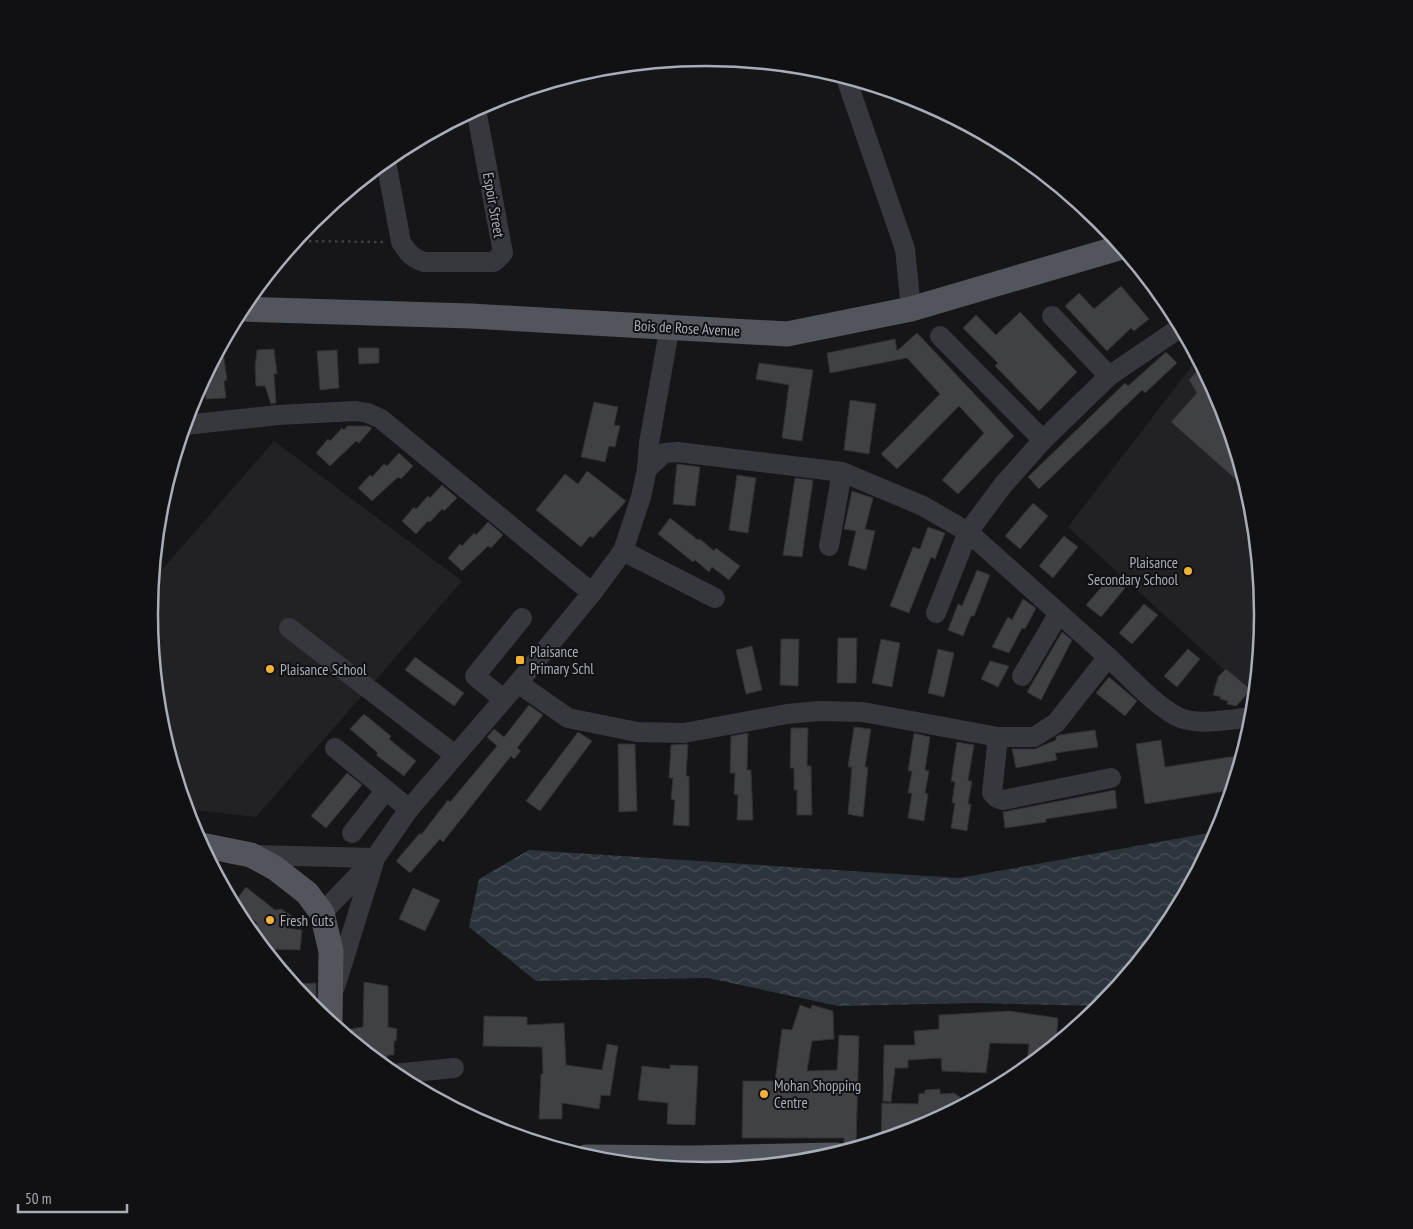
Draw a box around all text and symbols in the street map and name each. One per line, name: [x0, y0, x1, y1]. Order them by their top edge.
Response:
street label: Espoir Street: [479, 171, 509, 239]
street label: Bois de Rose Avenue: [634, 316, 740, 340]
place label: Plaisance Secondary School: [1088, 553, 1179, 589]
marker: Plaisance Secondary School: [1182, 565, 1194, 577]
place label: Plaisance Primary Schl: [530, 642, 594, 678]
marker: Plaisance Primary Schl: [514, 654, 526, 666]
place label: Plaisance School: [280, 660, 367, 679]
marker: Plaisance School: [264, 663, 276, 675]
place label: Fresh Cuts: [280, 911, 334, 930]
marker: Fresh Cuts: [264, 914, 276, 926]
place label: Mohan Shopping Centre: [774, 1076, 861, 1112]
marker: Mohan Shopping Centre: [758, 1088, 770, 1100]
scale bar: [18, 1182, 126, 1214]
text: 50 m: [25, 1189, 51, 1208]

